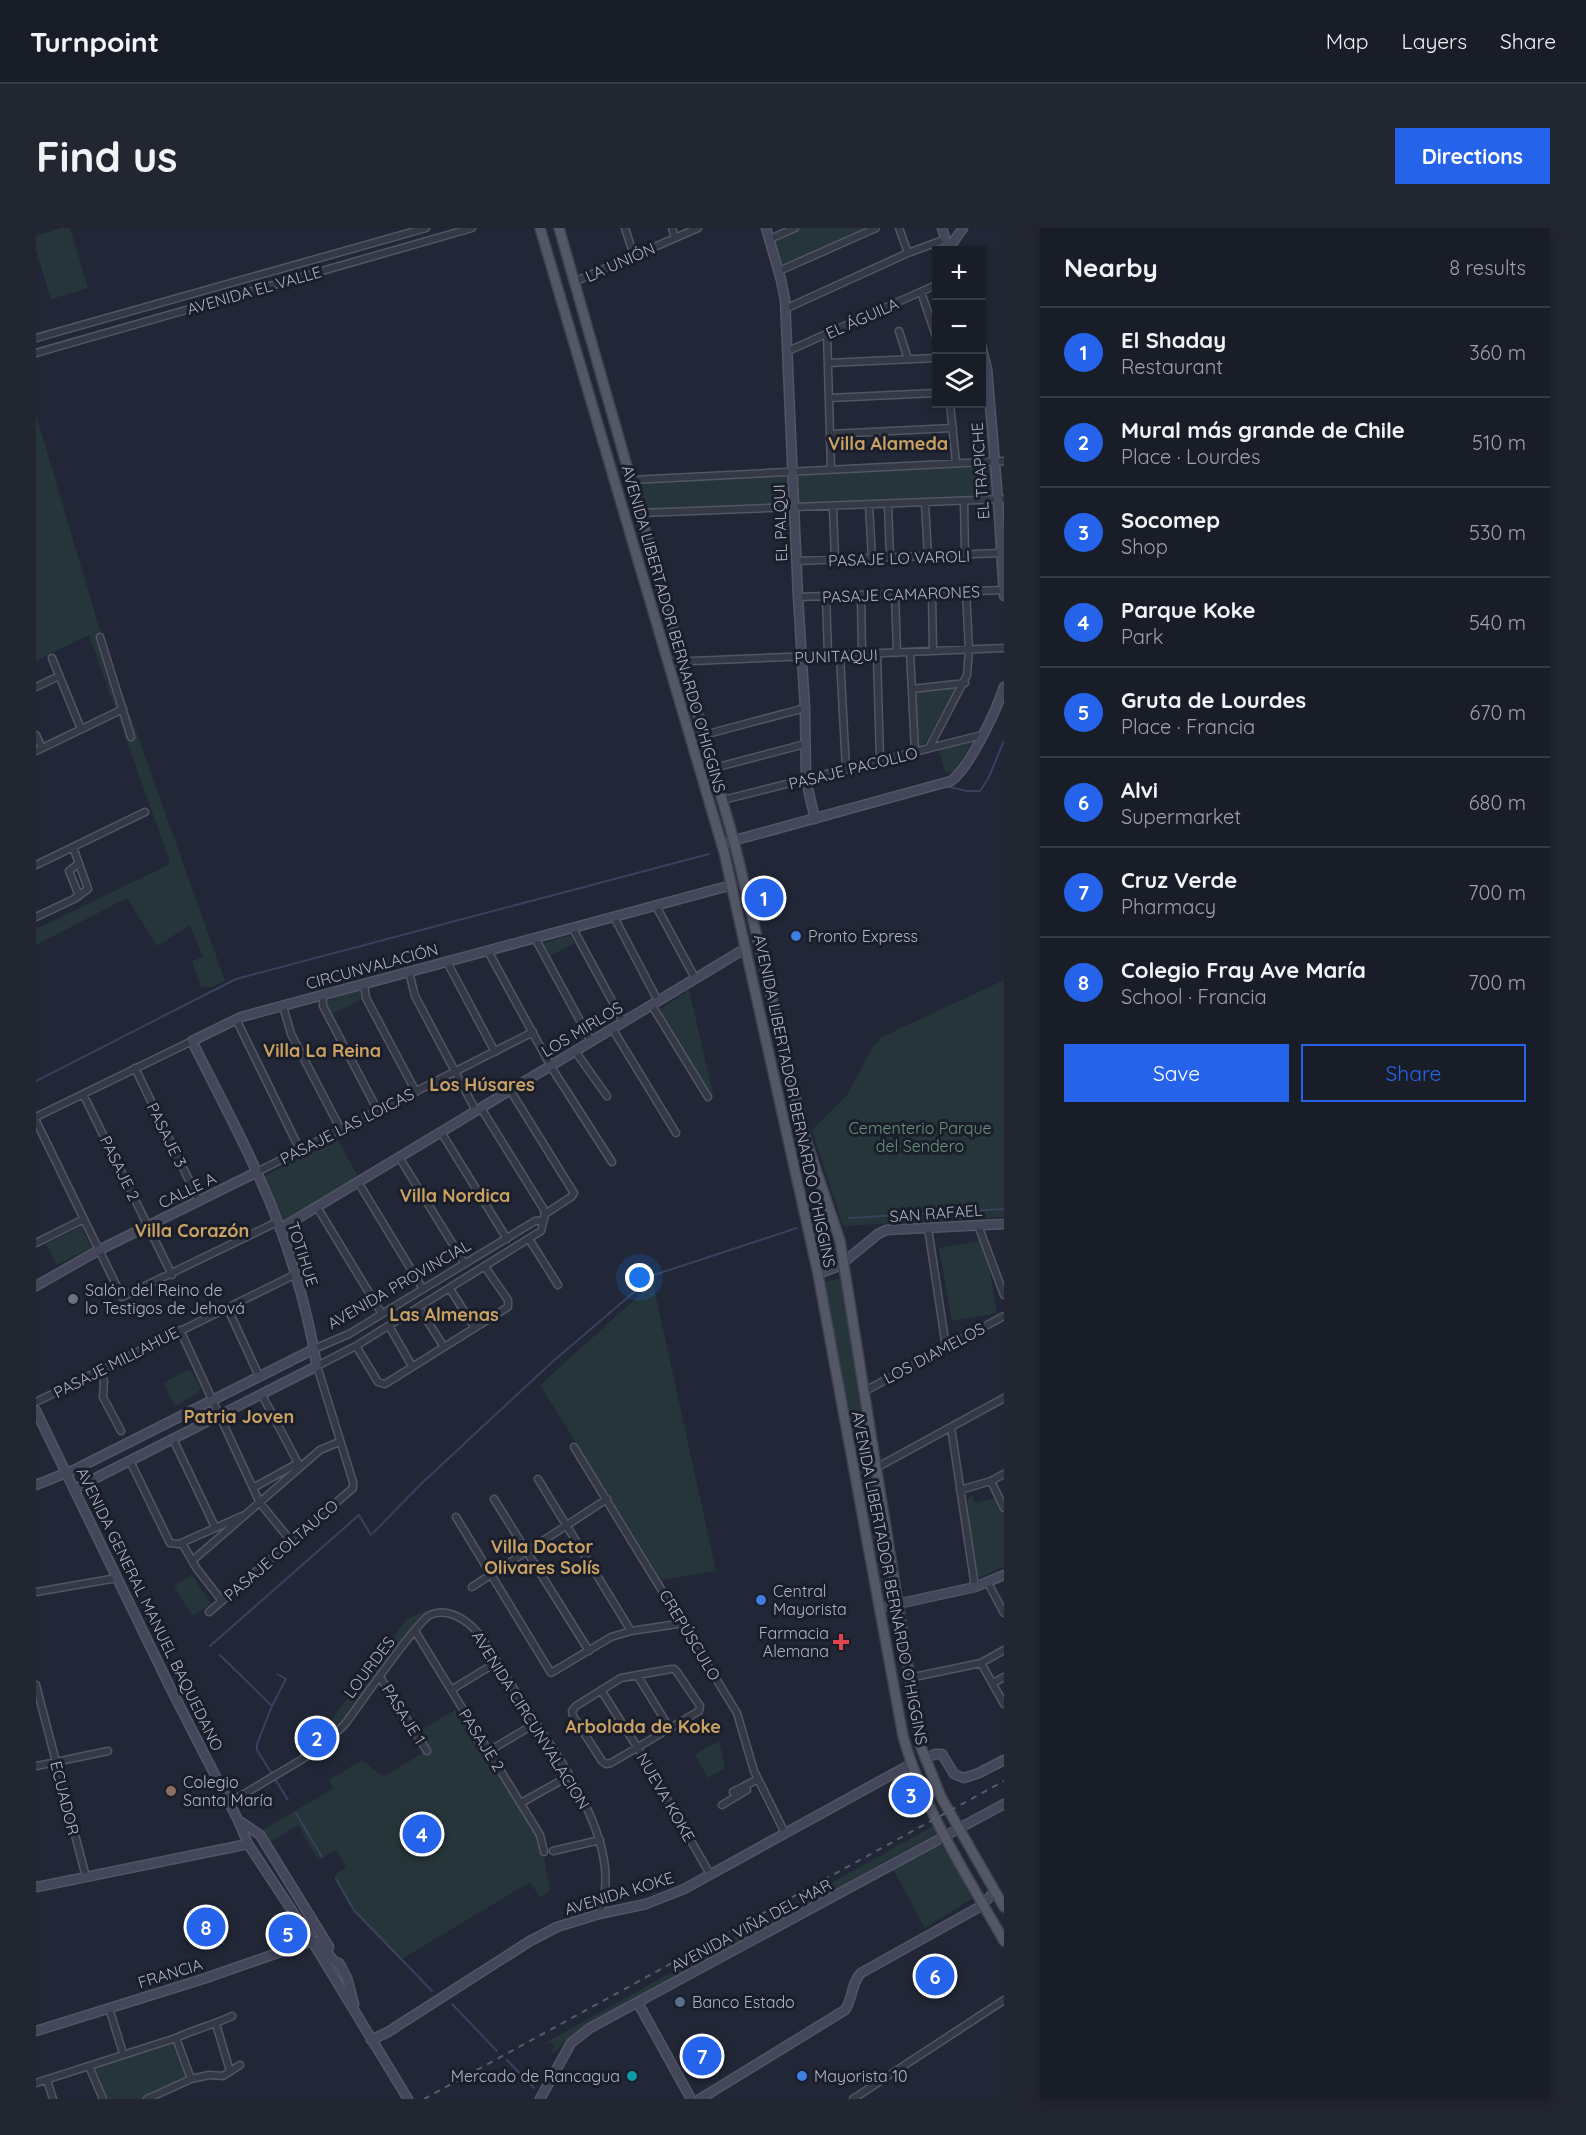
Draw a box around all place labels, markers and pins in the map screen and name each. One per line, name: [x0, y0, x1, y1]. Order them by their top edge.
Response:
pin: 1: [744, 876, 784, 920]
place label: Pronto Express: [808, 926, 918, 946]
marker: Pronto Express: [789, 929, 803, 943]
place label: Salón del Reino de lo Testigos de Jehová: [85, 1280, 245, 1318]
marker: Salón del Reino de lo Testigos de Jehová: [66, 1292, 80, 1306]
place label: Central Mayorista: [773, 1581, 847, 1619]
marker: Central Mayorista: [754, 1593, 768, 1607]
place label: Farmacia Alemana: [759, 1623, 829, 1661]
marker: Farmacia Alemana: [834, 1635, 848, 1649]
pin: 2: [298, 1716, 336, 1760]
place label: Colegio Santa María: [183, 1772, 273, 1810]
pin: 3: [892, 1772, 930, 1818]
marker: Colegio Santa María: [164, 1784, 178, 1798]
pin: 4: [402, 1812, 442, 1856]
pin: 8: [186, 1904, 226, 1950]
pin: 5: [268, 1912, 308, 1956]
pin: 6: [916, 1954, 954, 1998]
place label: Banco Estado: [692, 1992, 795, 2012]
marker: Banco Estado: [673, 1995, 687, 2009]
pin: 7: [682, 2034, 722, 2078]
place label: Mercado de Rancagua: [451, 2066, 620, 2086]
place label: Mayorista 10: [814, 2066, 908, 2086]
marker: Mercado de Rancagua: [625, 2069, 639, 2083]
marker: Mayorista 10: [795, 2069, 809, 2083]

